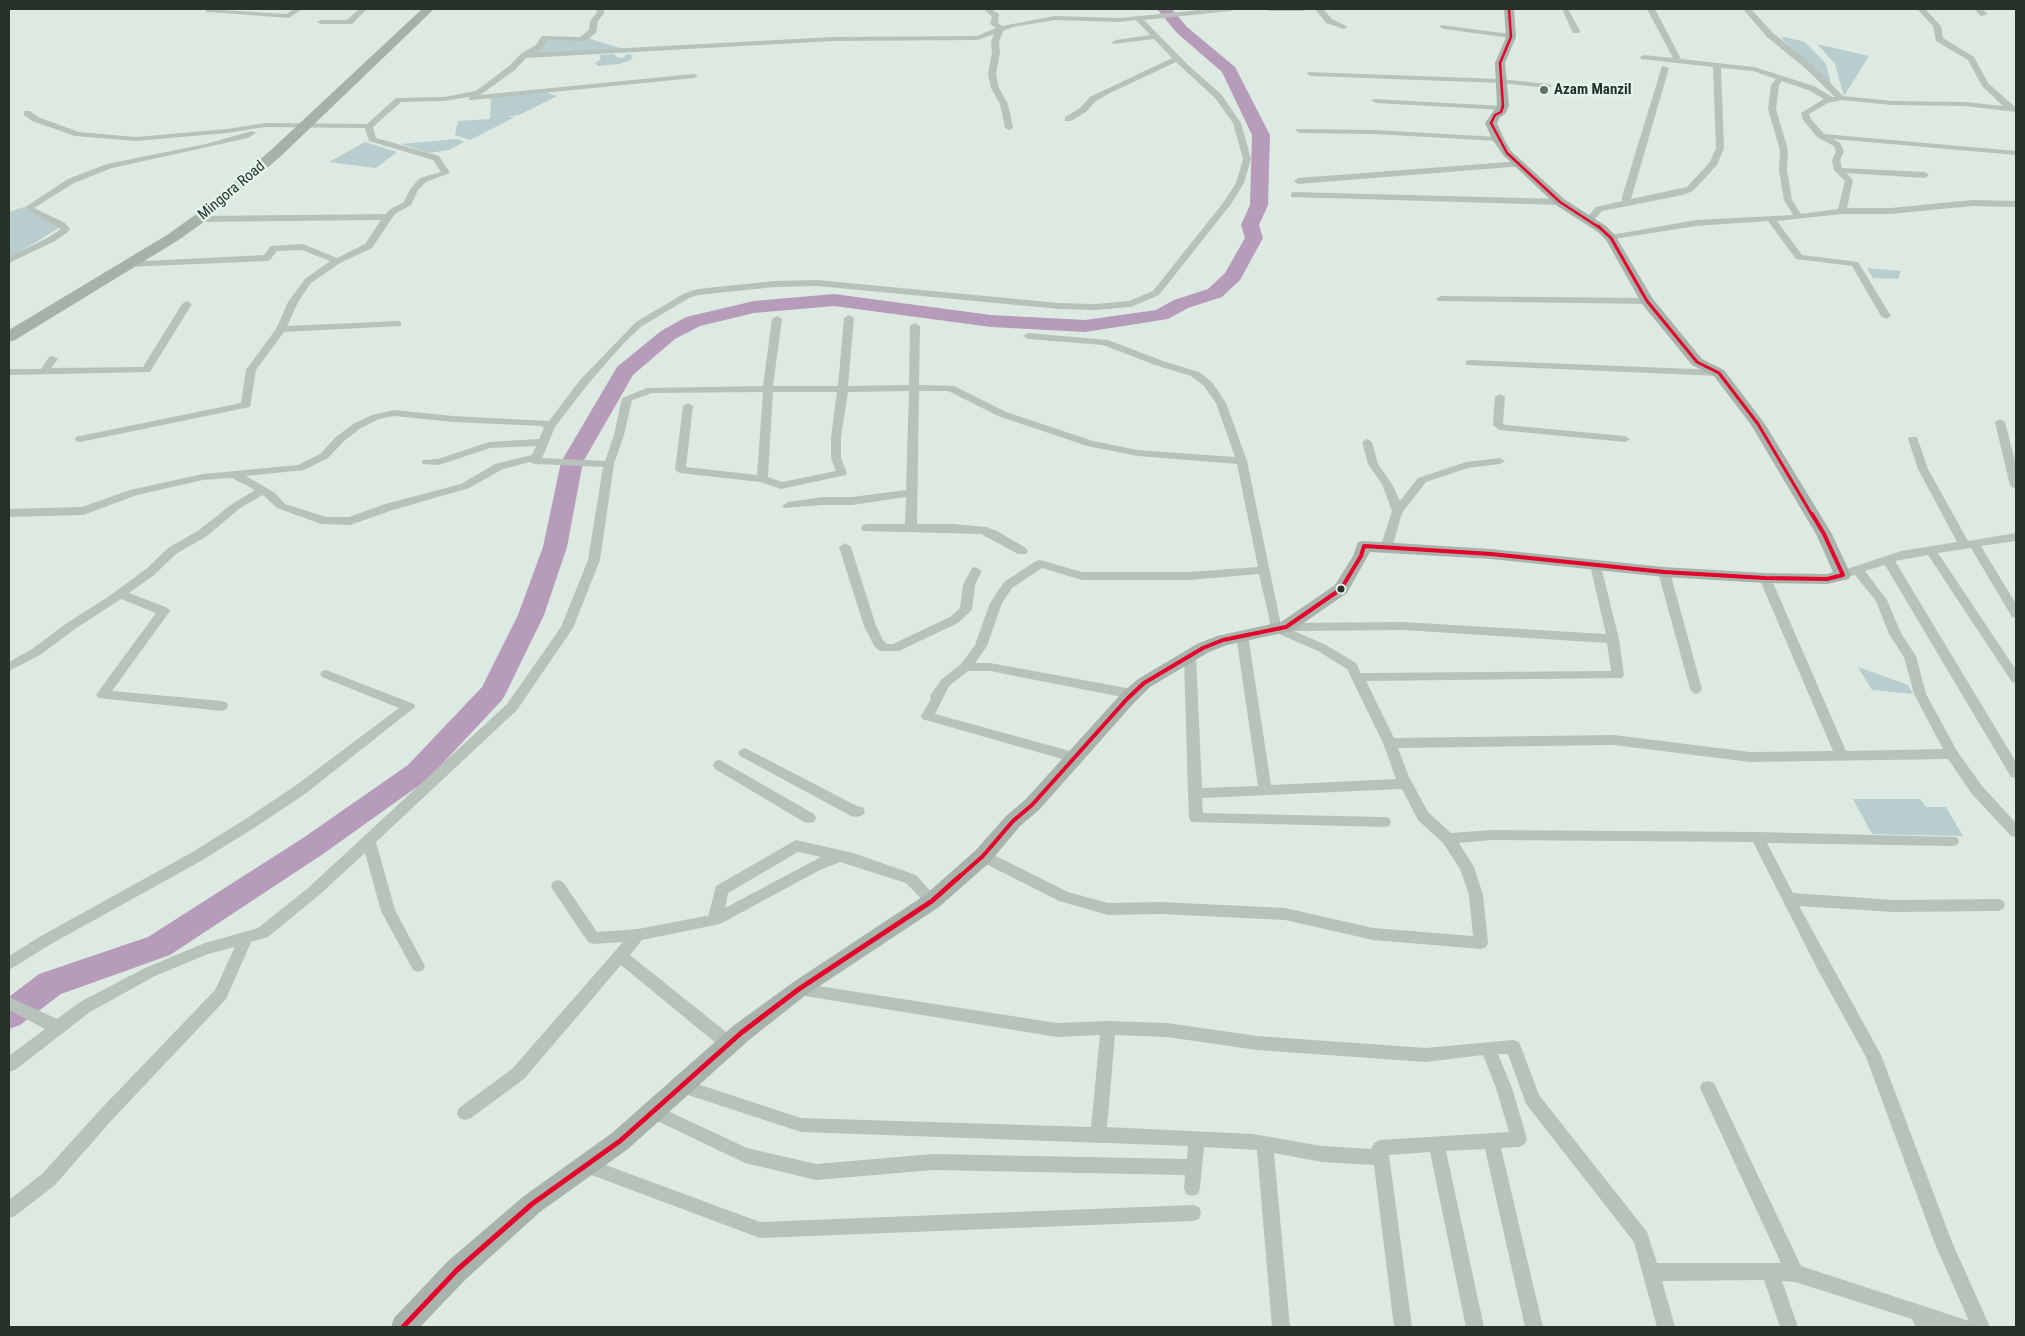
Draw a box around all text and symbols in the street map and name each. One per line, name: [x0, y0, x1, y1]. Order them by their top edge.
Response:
place label: Azam Manzil: [1554, 81, 1632, 99]
marker: Azam Manzil: [1538, 84, 1550, 96]
street label: Mingora Road: [195, 158, 269, 224]
unlabelled marker: [1336, 584, 1346, 594]

